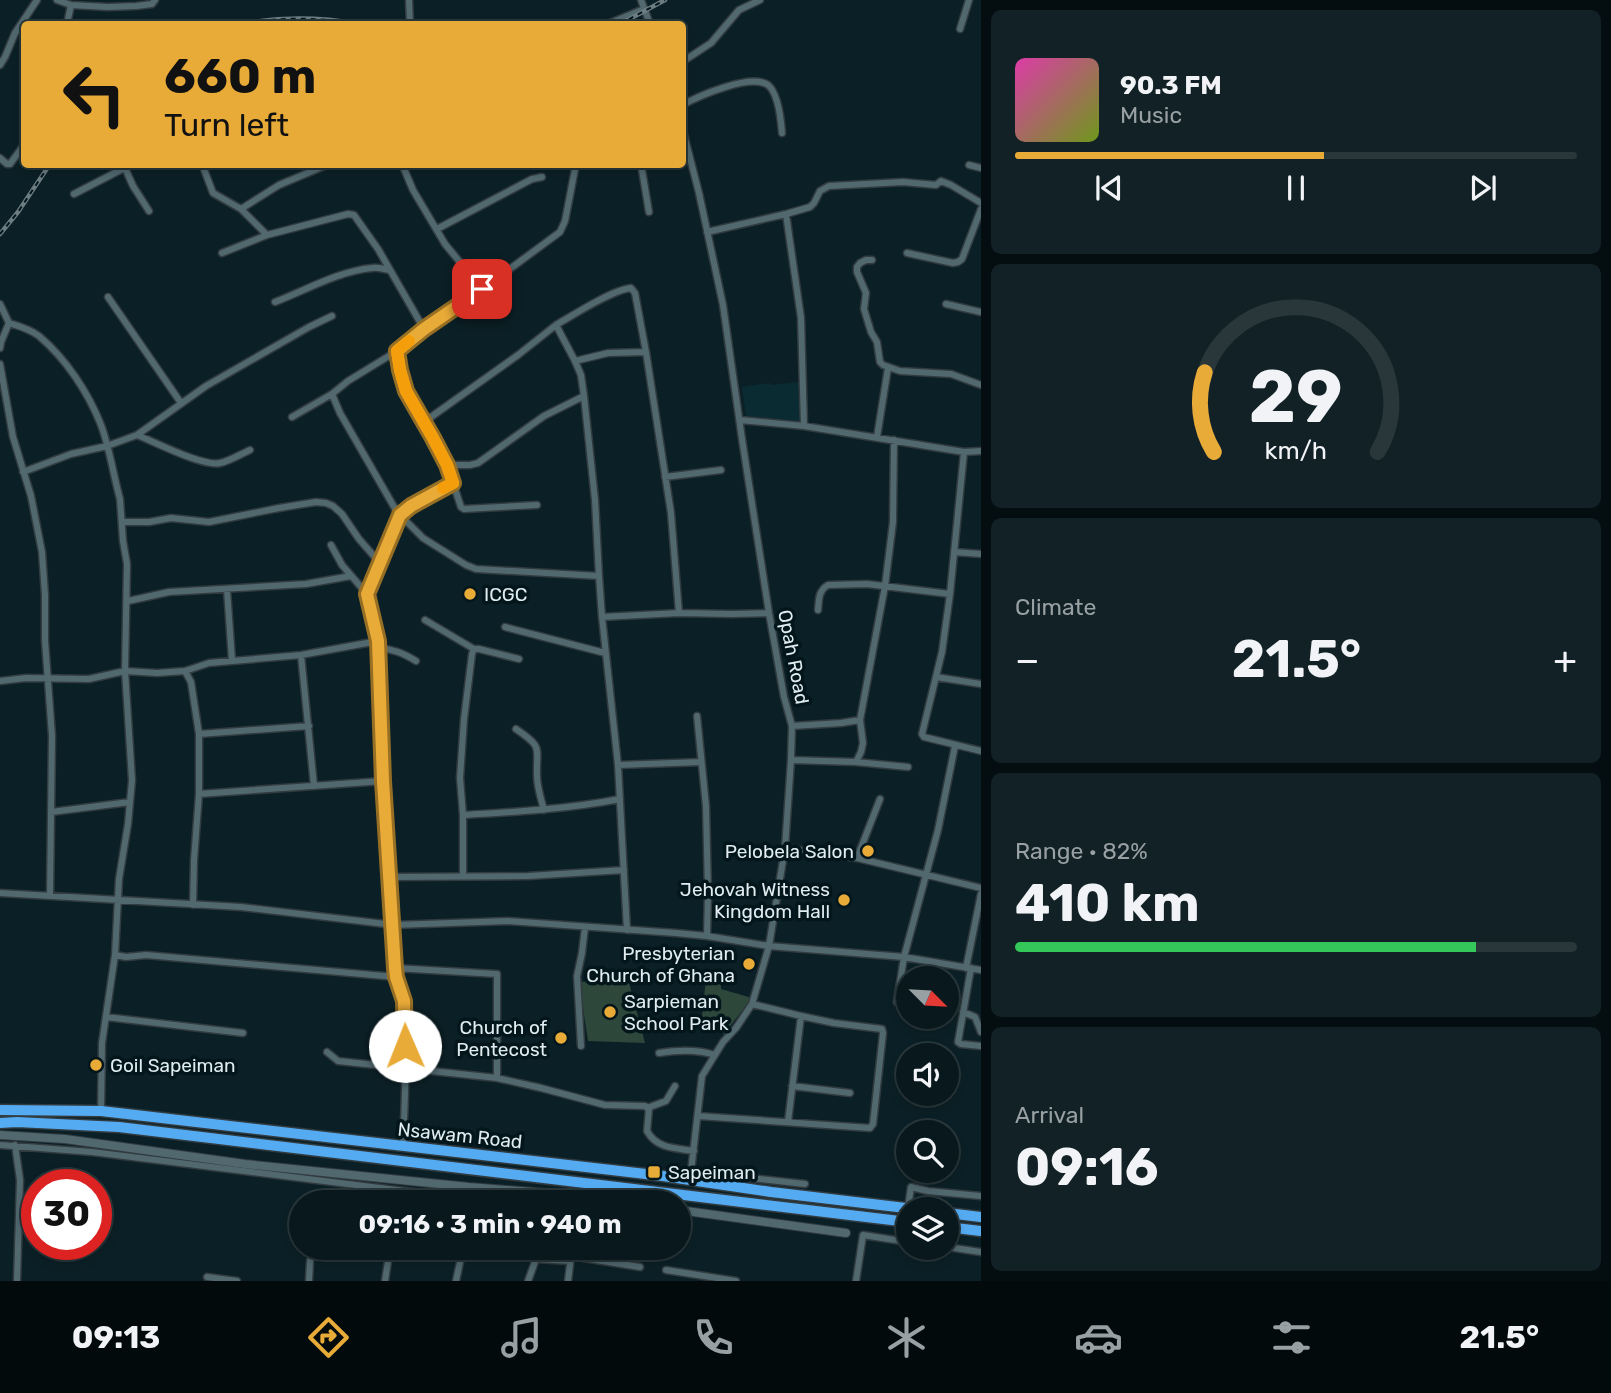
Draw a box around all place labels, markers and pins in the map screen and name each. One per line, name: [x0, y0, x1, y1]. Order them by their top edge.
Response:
pin: [452, 259, 512, 319]
place label: ICGC: [484, 583, 527, 606]
marker: ICGC: [462, 586, 478, 602]
place label: Pelobela Salon: [725, 840, 854, 863]
marker: Pelobela Salon: [860, 843, 876, 859]
place label: Jehovah Witness Kingdom Hall: [680, 878, 830, 923]
marker: Jehovah Witness Kingdom Hall: [836, 892, 852, 908]
place label: Presbyterian Church of Ghana: [586, 942, 735, 987]
marker: Presbyterian Church of Ghana: [741, 956, 757, 972]
place label: Sarpieman School Park: [624, 990, 729, 1035]
marker: Sarpieman School Park: [602, 1004, 618, 1020]
place label: Church of Pentecost: [456, 1016, 548, 1061]
marker: Church of Pentecost: [553, 1030, 569, 1046]
place label: Goil Sapeiman: [110, 1054, 235, 1077]
marker: Goil Sapeiman: [88, 1057, 104, 1073]
place label: Sapeiman: [668, 1161, 756, 1184]
marker: Sapeiman: [646, 1164, 662, 1180]

